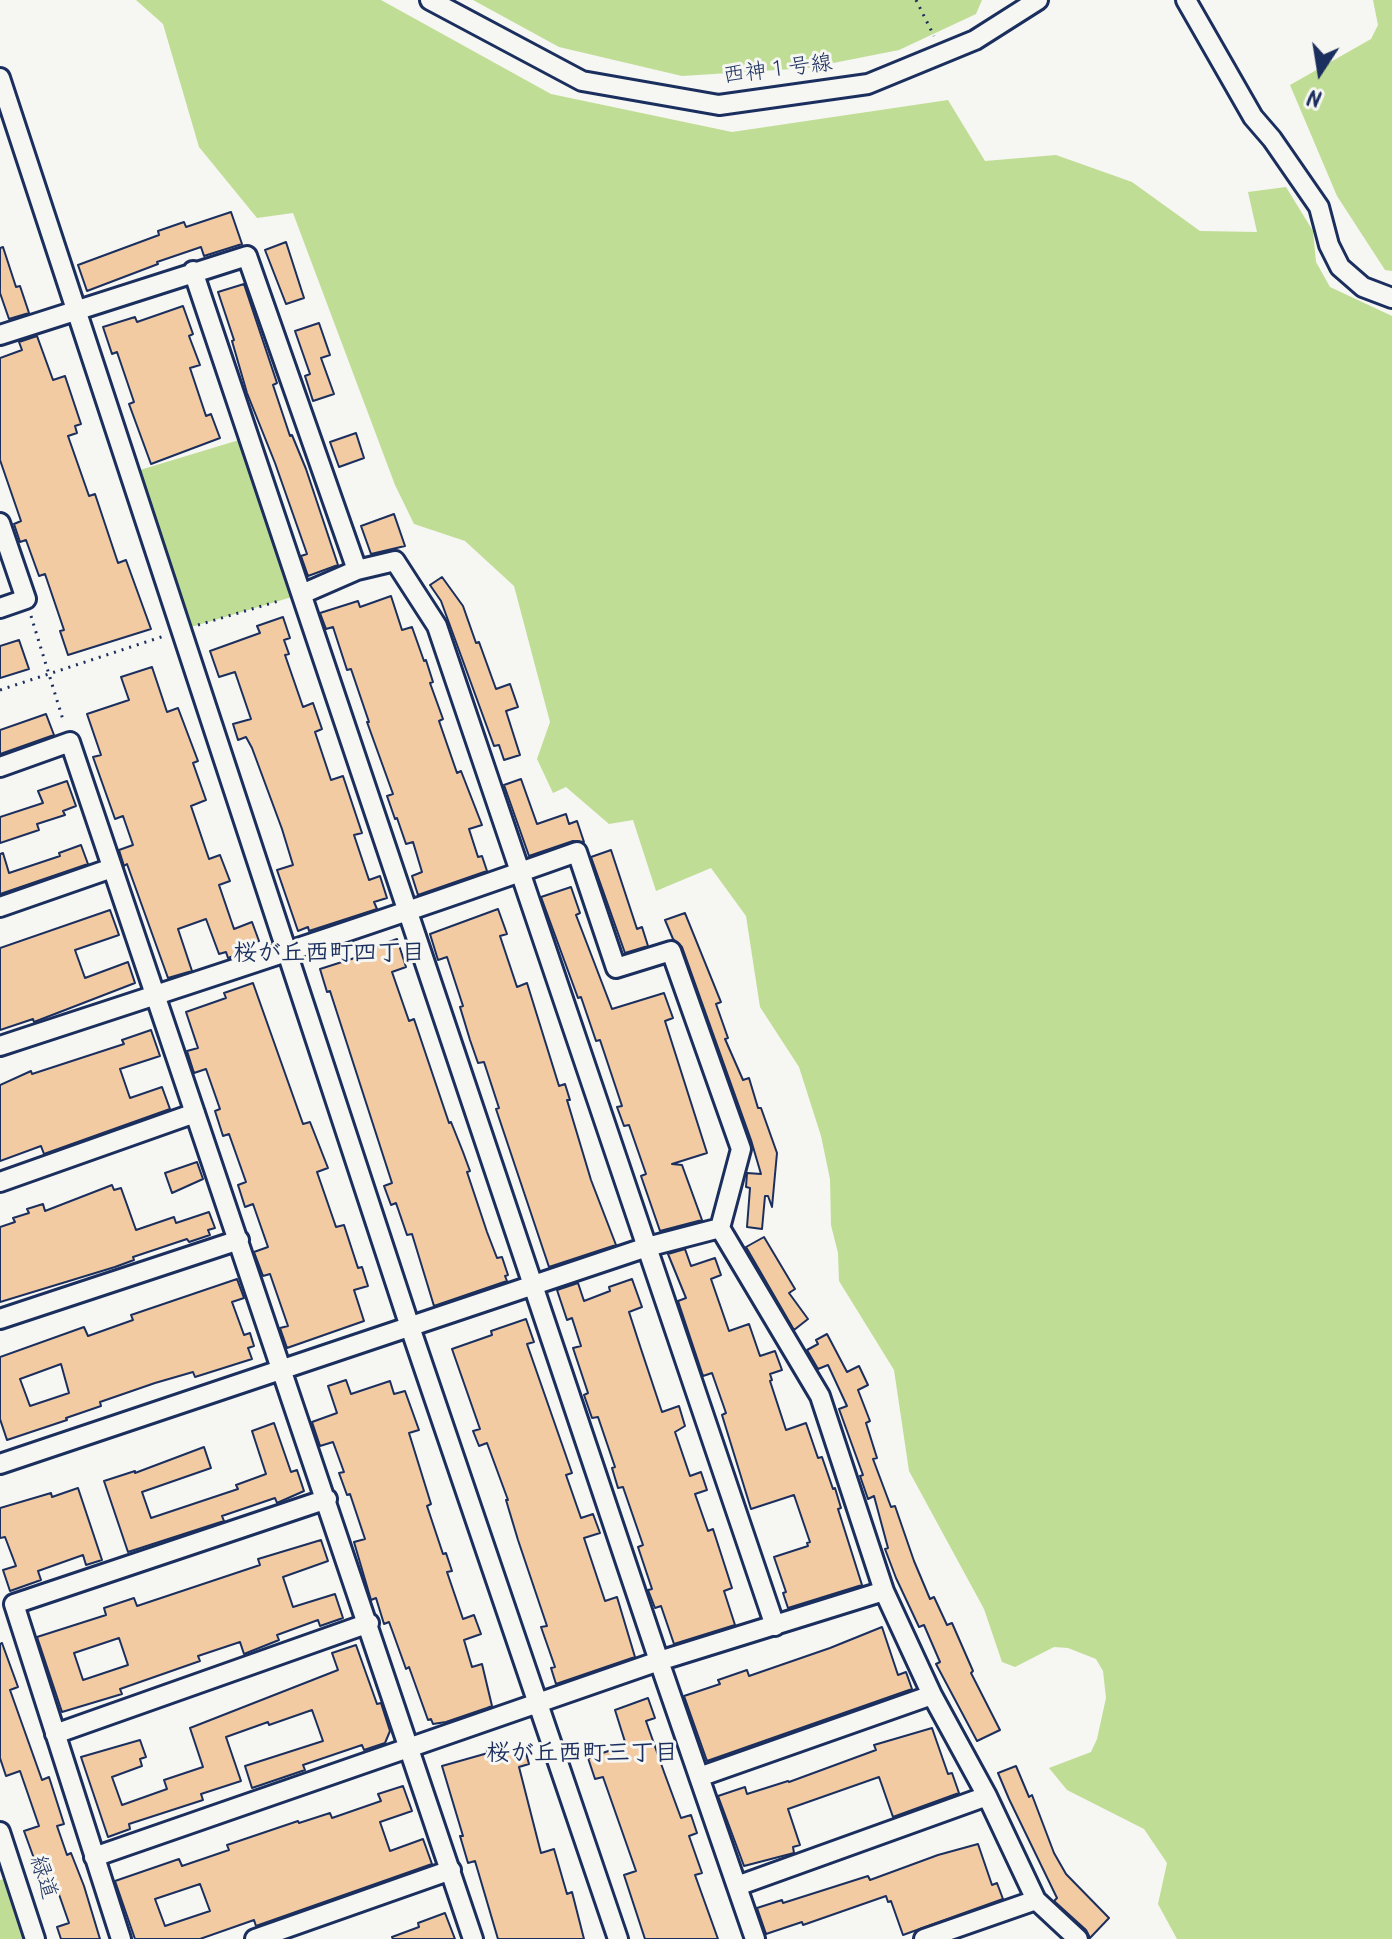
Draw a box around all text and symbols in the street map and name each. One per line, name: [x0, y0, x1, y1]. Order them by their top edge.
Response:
north arrow: [1280, 32, 1360, 112]
street label: 西神１号線: [722, 52, 834, 92]
text: N: [1304, 77, 1325, 115]
district label: 桜が丘西町四丁目: [233, 942, 425, 970]
district label: 桜が丘西町三丁目: [486, 1742, 678, 1770]
street label: 緑道: [22, 1853, 60, 1903]

